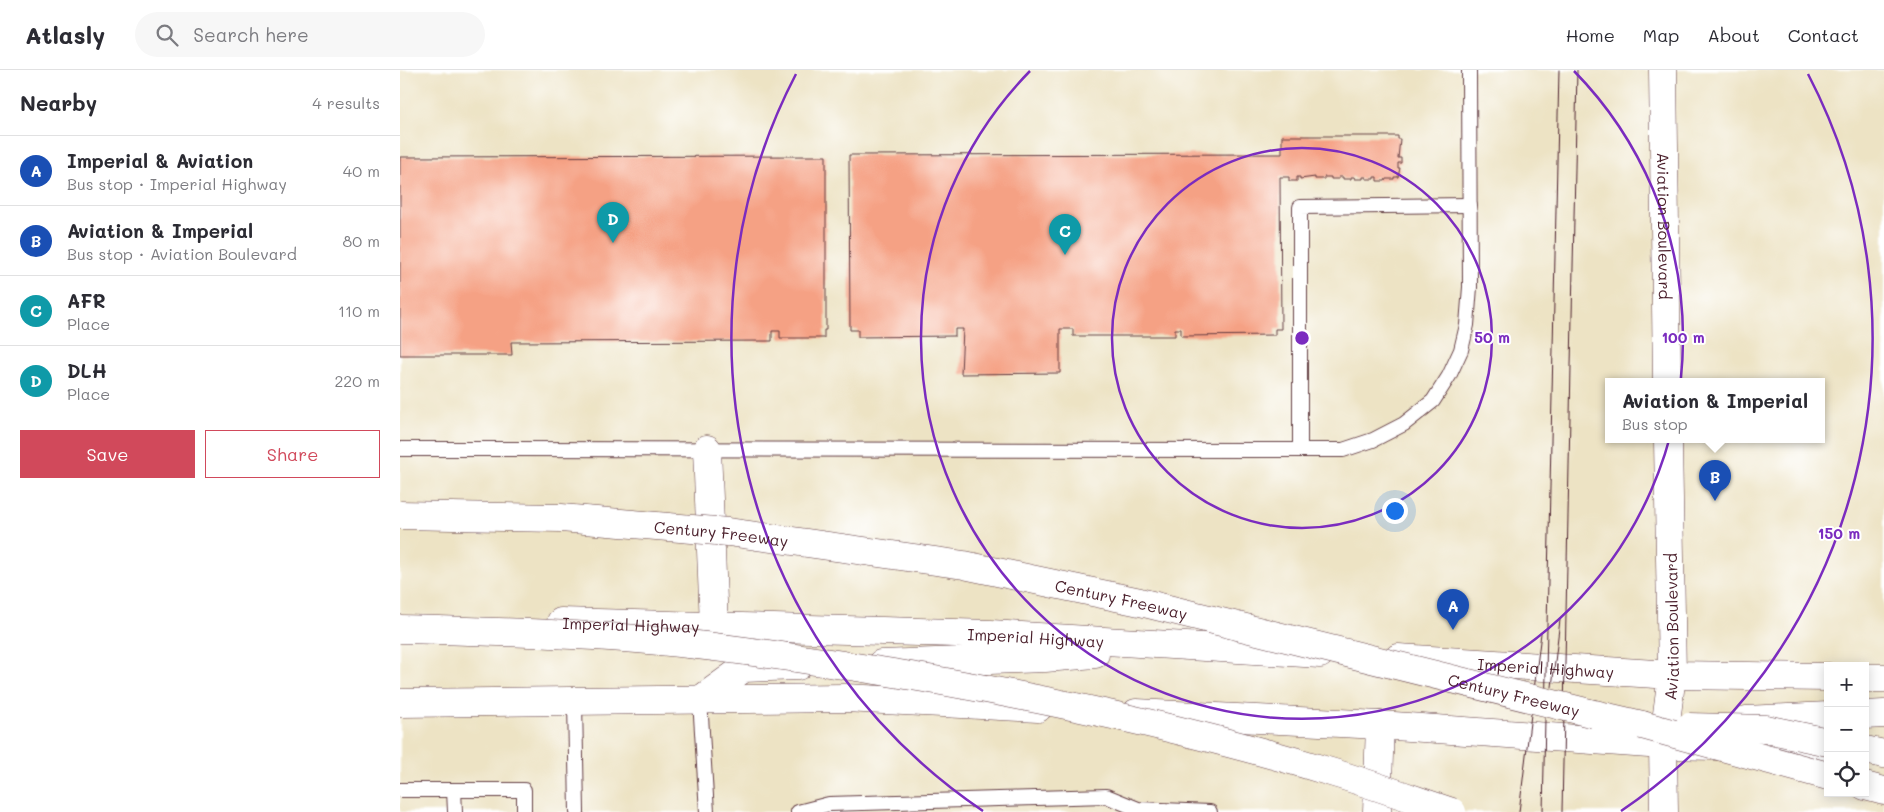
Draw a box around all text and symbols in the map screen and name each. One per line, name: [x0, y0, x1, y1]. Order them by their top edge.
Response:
search box: [135, 12, 485, 57]
text: Atlasly: [25, 19, 105, 50]
icon: search: [153, 21, 181, 49]
text: Search here: [193, 22, 309, 47]
text: Home: [1566, 23, 1615, 47]
text: Map: [1643, 23, 1679, 47]
text: About: [1707, 23, 1760, 47]
text: Contact: [1788, 23, 1859, 47]
text: Nearby: [20, 89, 97, 116]
text: 4 results: [312, 92, 380, 113]
text: Imperial & Aviation: [67, 148, 253, 173]
street label: Aviation Boulevard: [1654, 152, 1676, 300]
text: A: [30, 160, 42, 181]
text: 40 m: [343, 160, 380, 181]
text: Bus stop · Imperial Highway: [67, 173, 287, 194]
pin: D: [597, 202, 629, 243]
pin: C: [1049, 214, 1081, 255]
text: Aviation & Imperial: [67, 218, 253, 243]
text: B: [31, 230, 41, 251]
text: 80 m: [343, 230, 380, 251]
text: Bus stop · Aviation Boulevard: [67, 243, 297, 264]
text: AFR: [67, 288, 106, 313]
text: C: [30, 300, 42, 321]
text: 110 m: [338, 300, 380, 321]
text: Place: [67, 313, 110, 334]
text: 50 m: [1474, 327, 1510, 347]
text: 100 m: [1661, 327, 1705, 347]
centre of rings: [1293, 329, 1311, 347]
text: DLH: [67, 358, 107, 383]
text: D: [30, 370, 42, 391]
text: 220 m: [334, 370, 380, 391]
popup: [1605, 378, 1825, 443]
text: Place: [67, 383, 110, 404]
text: Aviation & Imperial: [1622, 388, 1808, 413]
text: Bus stop: [1622, 413, 1688, 434]
button: Save: [20, 430, 195, 478]
button: Share: [205, 430, 380, 478]
pin: B: [1699, 460, 1731, 501]
your location: [1382, 498, 1408, 524]
street label: Century Freeway: [653, 515, 790, 551]
text: 150 m: [1818, 523, 1860, 543]
street label: Aviation Boulevard: [1658, 553, 1683, 701]
street label: Century Freeway: [1053, 574, 1190, 624]
pin: A: [1437, 589, 1469, 630]
street label: Imperial Highway: [562, 612, 700, 636]
street label: Imperial Highway: [967, 623, 1105, 651]
street label: Imperial Highway: [1477, 652, 1615, 682]
map controls: [1824, 662, 1869, 797]
button: +: [1824, 662, 1869, 707]
street label: Century Freeway: [1446, 668, 1582, 721]
button: −: [1824, 707, 1869, 752]
button: locate: [1824, 752, 1869, 797]

